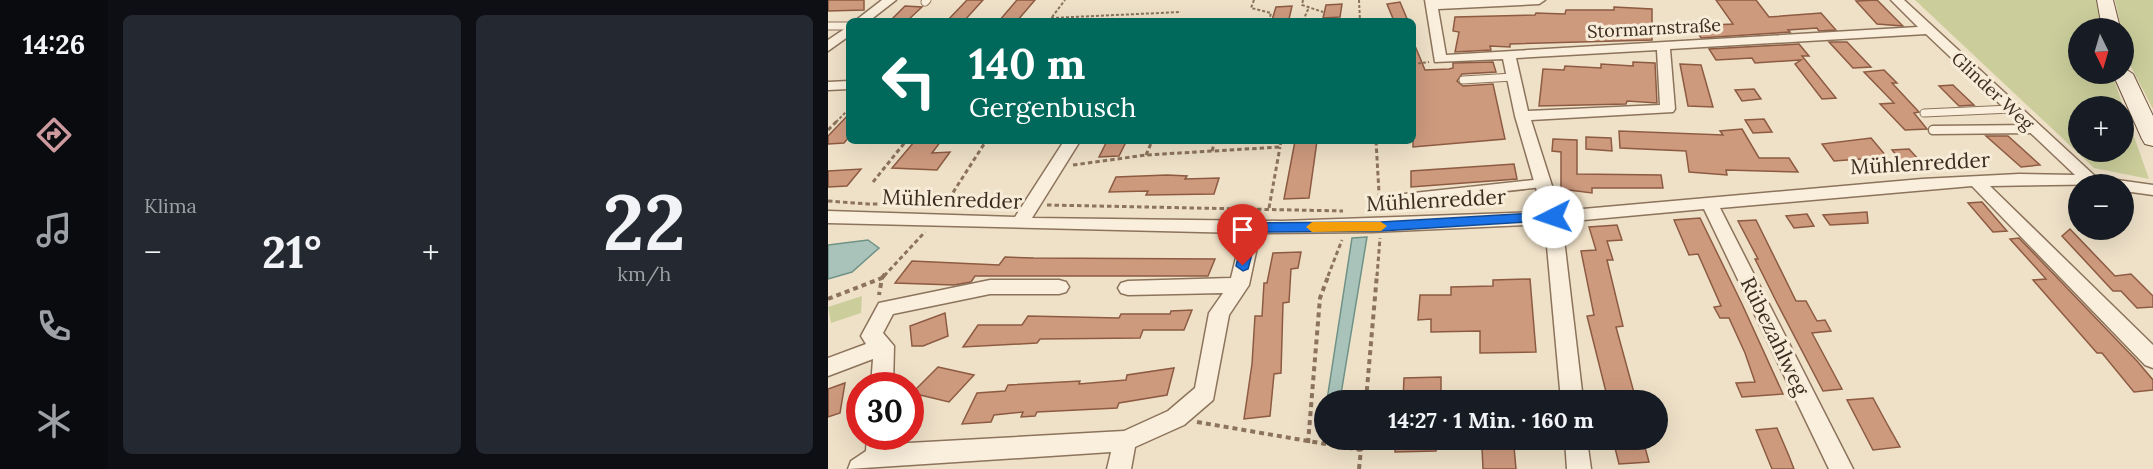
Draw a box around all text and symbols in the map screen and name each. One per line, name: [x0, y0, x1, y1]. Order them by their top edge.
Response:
street label: Stormarnstraße: [1587, 13, 1722, 43]
north arrow: [2068, 18, 2134, 84]
map controls: [2068, 18, 2134, 240]
text: 14:26: [23, 27, 85, 61]
text: 140 m: [969, 37, 1085, 91]
icon: left: [870, 42, 948, 120]
street label: Glinder Weg: [1947, 47, 2040, 136]
text: Gergenbusch: [969, 90, 1136, 124]
button: +: [2068, 96, 2134, 162]
icon: directions: [33, 114, 75, 156]
street label: Mühlenredder: [1849, 146, 1991, 180]
text: 22: [603, 172, 686, 271]
button: −: [2068, 174, 2134, 240]
street label: Mühlenredder: [882, 183, 1022, 215]
street label: Mühlenredder: [1365, 183, 1507, 217]
position arrow: [1521, 185, 1585, 249]
text: Klima: [144, 193, 197, 218]
pin: [1217, 204, 1268, 266]
icon: music: [33, 209, 75, 251]
icon: arrive: [1226, 213, 1259, 246]
text: 21°: [262, 223, 321, 280]
text: −: [144, 231, 162, 273]
text: +: [422, 231, 439, 273]
text: km/h: [617, 261, 671, 286]
street label: Rübezahlweg: [1735, 272, 1815, 400]
icon: phone: [33, 305, 75, 347]
speed limit sign: 30: [846, 372, 924, 450]
icon: climate: [33, 400, 75, 442]
text: 14:27 · 1 Min. · 160 m: [1388, 406, 1594, 434]

